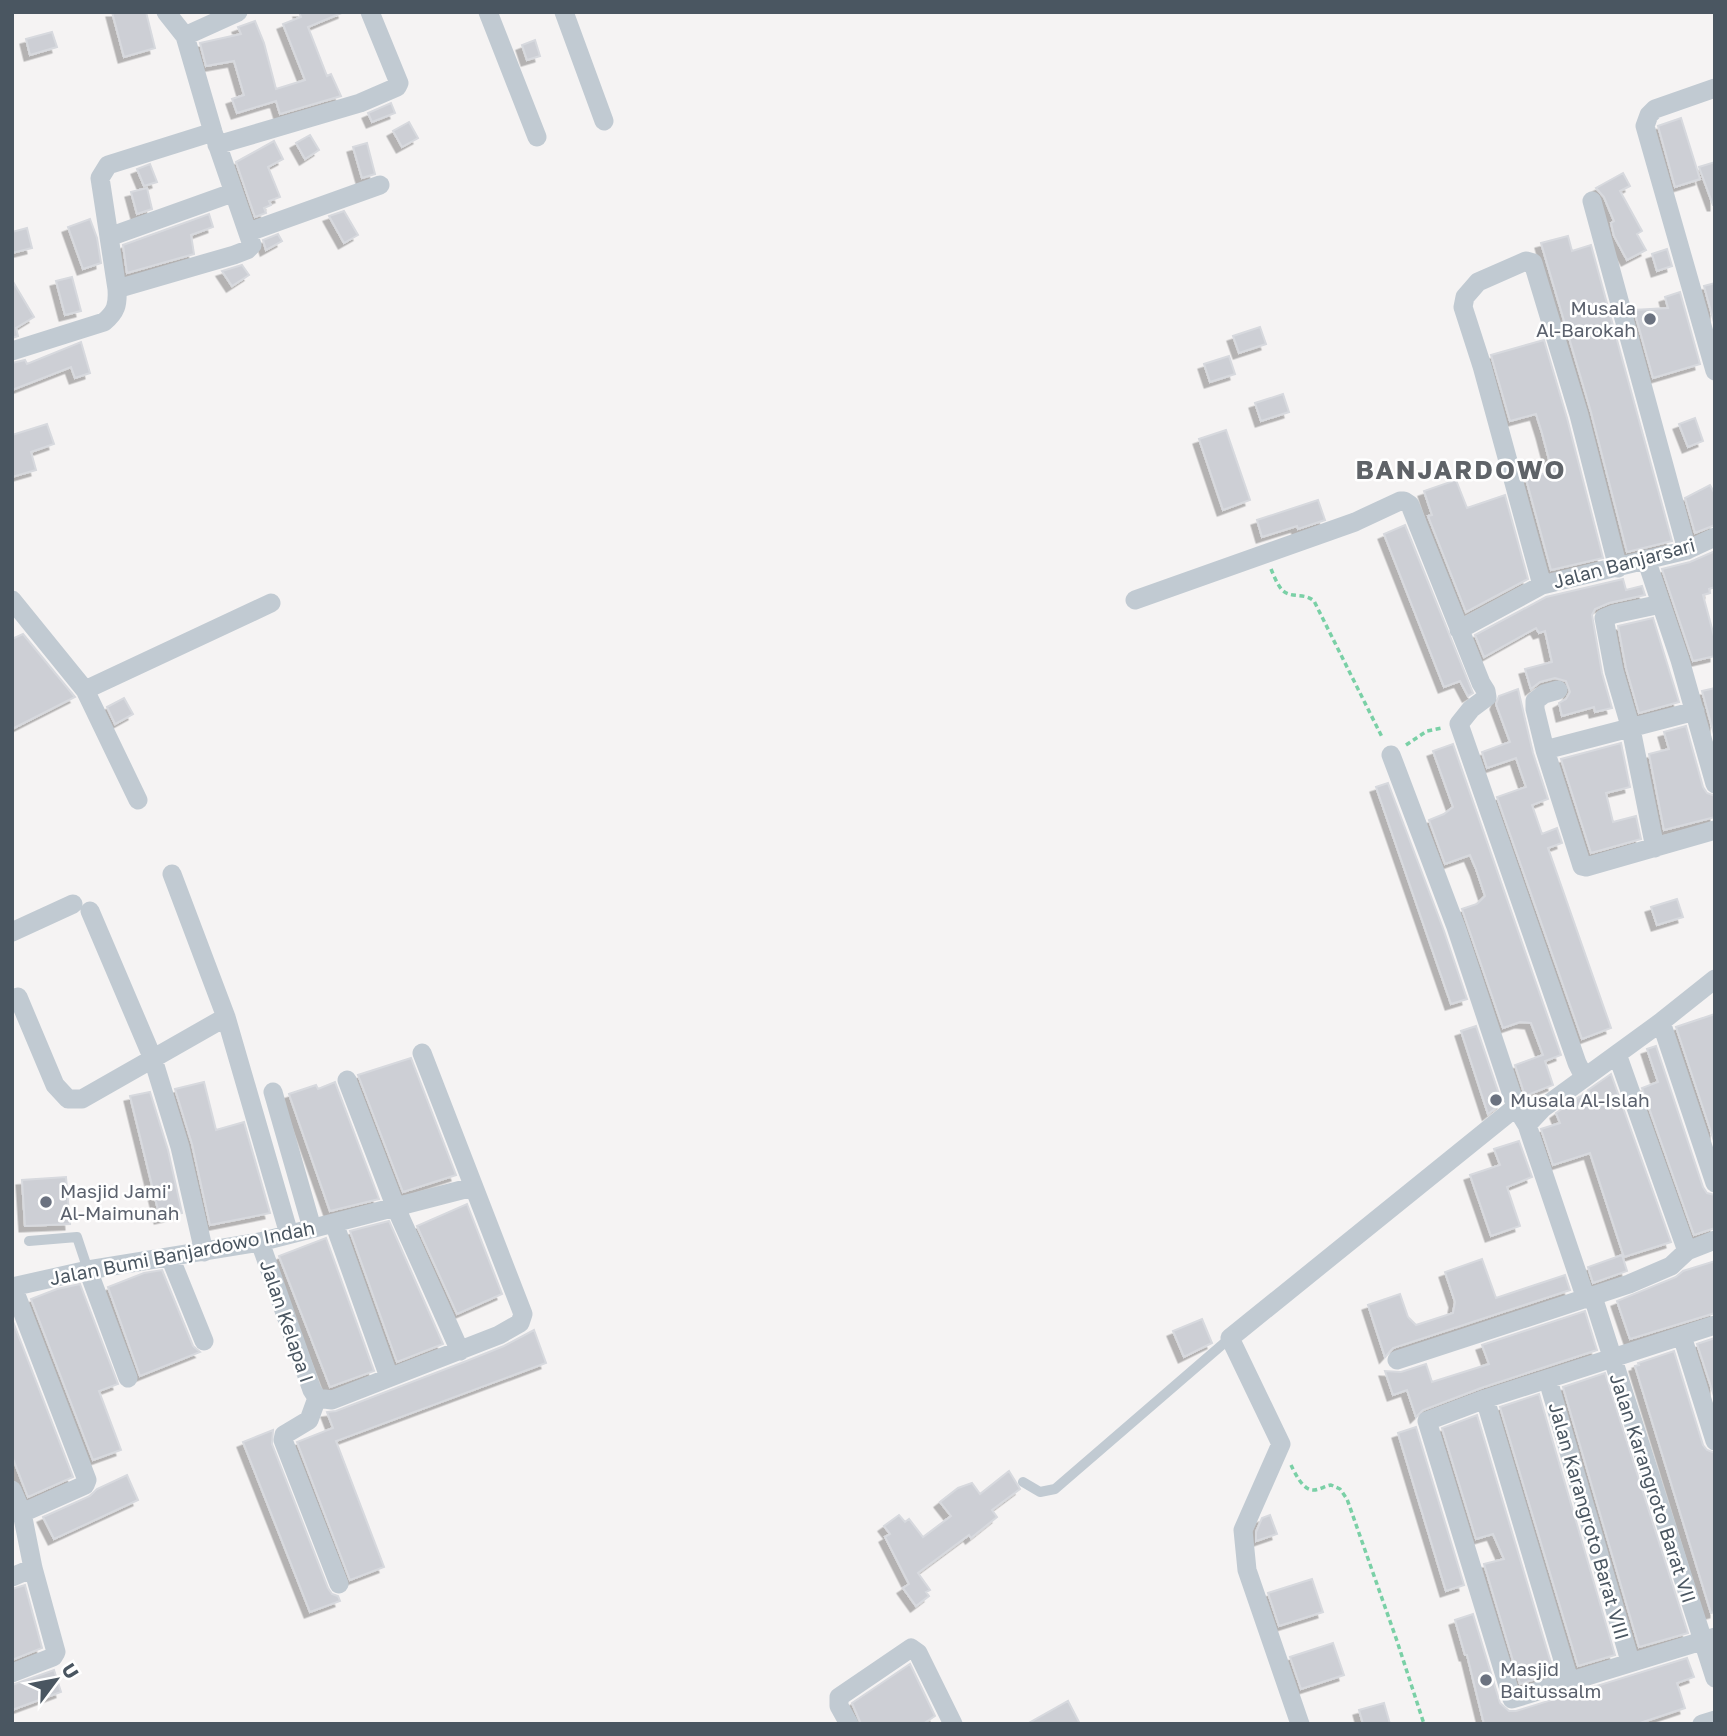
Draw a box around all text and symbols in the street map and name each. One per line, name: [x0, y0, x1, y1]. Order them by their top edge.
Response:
place label: Musala Al-Barokah: [1536, 296, 1636, 341]
marker: Musala Al-Barokah: [1642, 311, 1658, 327]
district label: BANJARDOWO: [1356, 454, 1566, 485]
street label: Jalan Banjarsari: [1550, 532, 1697, 593]
place label: Musala Al-Islah: [1510, 1088, 1650, 1111]
marker: Musala Al-Islah: [1488, 1092, 1504, 1108]
place label: Masjid Jami' Al-Maimunah: [60, 1179, 179, 1224]
marker: Masjid Jami' Al-Maimunah: [38, 1194, 54, 1210]
street label: Jalan Bumi Banjardowo Indah: [47, 1215, 316, 1290]
street label: Jalan Kelapa I: [256, 1256, 319, 1385]
street label: Jalan Karangroto Barat VII: [1605, 1370, 1702, 1606]
street label: Jalan Karangroto Barat VIII: [1545, 1399, 1634, 1642]
north arrow: [21, 1645, 91, 1715]
place label: Masjid Baitussalm: [1500, 1657, 1601, 1702]
text: U: [57, 1659, 84, 1683]
marker: Masjid Baitussalm: [1478, 1672, 1494, 1688]

